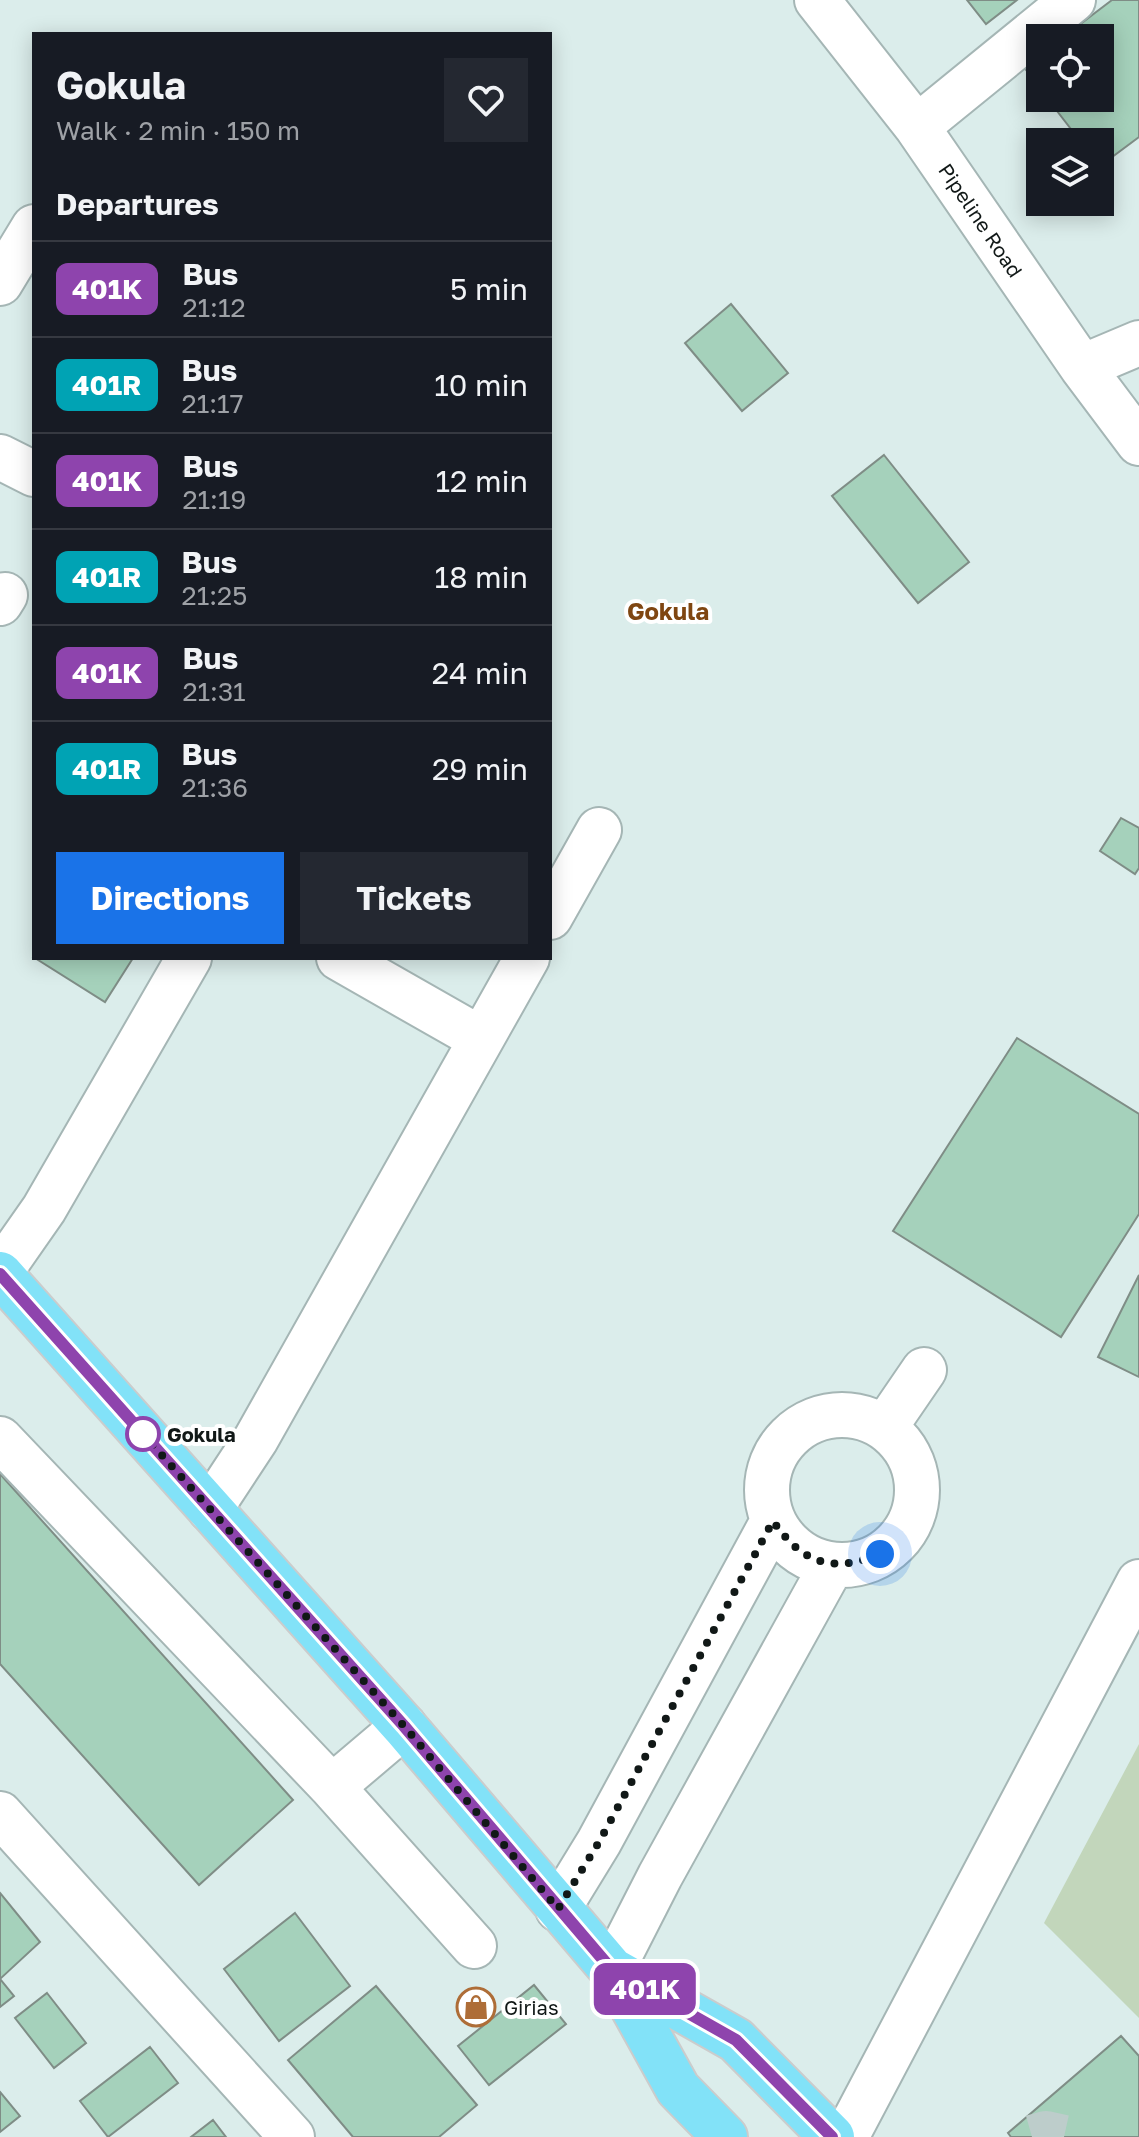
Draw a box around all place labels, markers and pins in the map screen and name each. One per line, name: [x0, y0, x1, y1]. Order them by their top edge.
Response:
marker: Gokula: [126, 1417, 160, 1451]
place label: Gokula: [167, 1422, 236, 1446]
shop icon: Girias: [455, 1986, 497, 2028]
place label: Girias: [504, 1995, 559, 2019]

